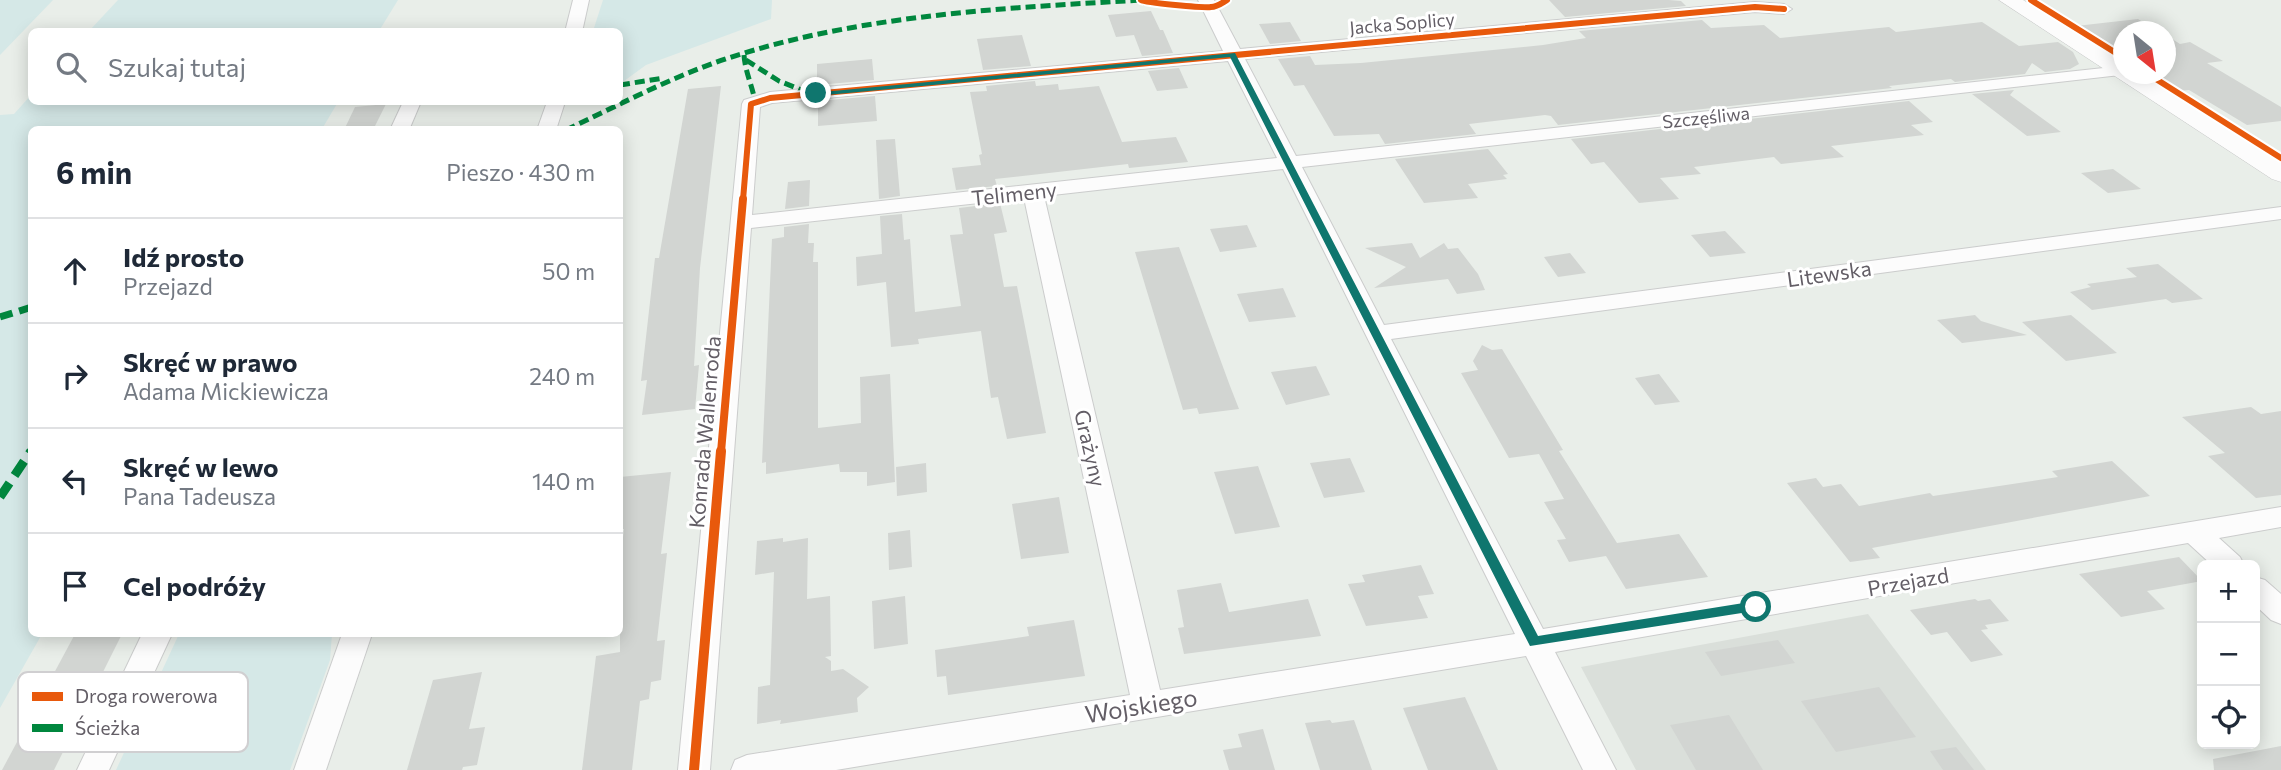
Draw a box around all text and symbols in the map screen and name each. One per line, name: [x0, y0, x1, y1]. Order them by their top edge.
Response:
street label: Jacka Soplicy: [1348, 7, 1456, 39]
north arrow: [2113, 21, 2176, 84]
search box: [28, 28, 623, 105]
icon: search: [52, 48, 90, 86]
text: Szukaj tutaj: [108, 51, 246, 82]
route end: [800, 77, 831, 108]
street label: Szczęśliwa: [1661, 101, 1751, 133]
text: 6 min: [56, 153, 132, 190]
text: Pieszo · 430 m: [446, 158, 595, 186]
street label: Telimeny: [970, 176, 1058, 210]
text: Idź prosto: [123, 241, 244, 272]
icon: ahead: [56, 252, 94, 290]
street label: Litewska: [1785, 255, 1873, 291]
text: 50 m: [542, 257, 595, 285]
text: Przejazd: [123, 272, 213, 300]
street label: Konrada Wallenroda: [683, 335, 725, 529]
text: Skręć w prawo: [123, 346, 298, 377]
icon: right: [56, 357, 94, 395]
text: 240 m: [529, 362, 595, 390]
text: Adama Mickiewicza: [123, 377, 329, 405]
street label: Grażyny: [1070, 407, 1112, 489]
text: Skręć w lewo: [123, 451, 279, 482]
icon: left: [56, 462, 94, 500]
text: 140 m: [532, 467, 595, 495]
text: Pana Tadeusza: [123, 482, 276, 510]
map controls: [2197, 560, 2260, 749]
button: +: [2197, 560, 2260, 623]
street label: Przejazd: [1865, 562, 1951, 600]
icon: arrive: [56, 567, 94, 605]
text: Cel podróży: [123, 570, 266, 601]
route start: [1740, 591, 1771, 622]
button: −: [2197, 623, 2260, 686]
legend: [18, 672, 248, 752]
street label: Wojskiego: [1083, 682, 1199, 728]
text: Droga rowerowa: [75, 684, 218, 707]
button: locate: [2197, 686, 2260, 749]
text: Ścieżka: [75, 715, 140, 739]

